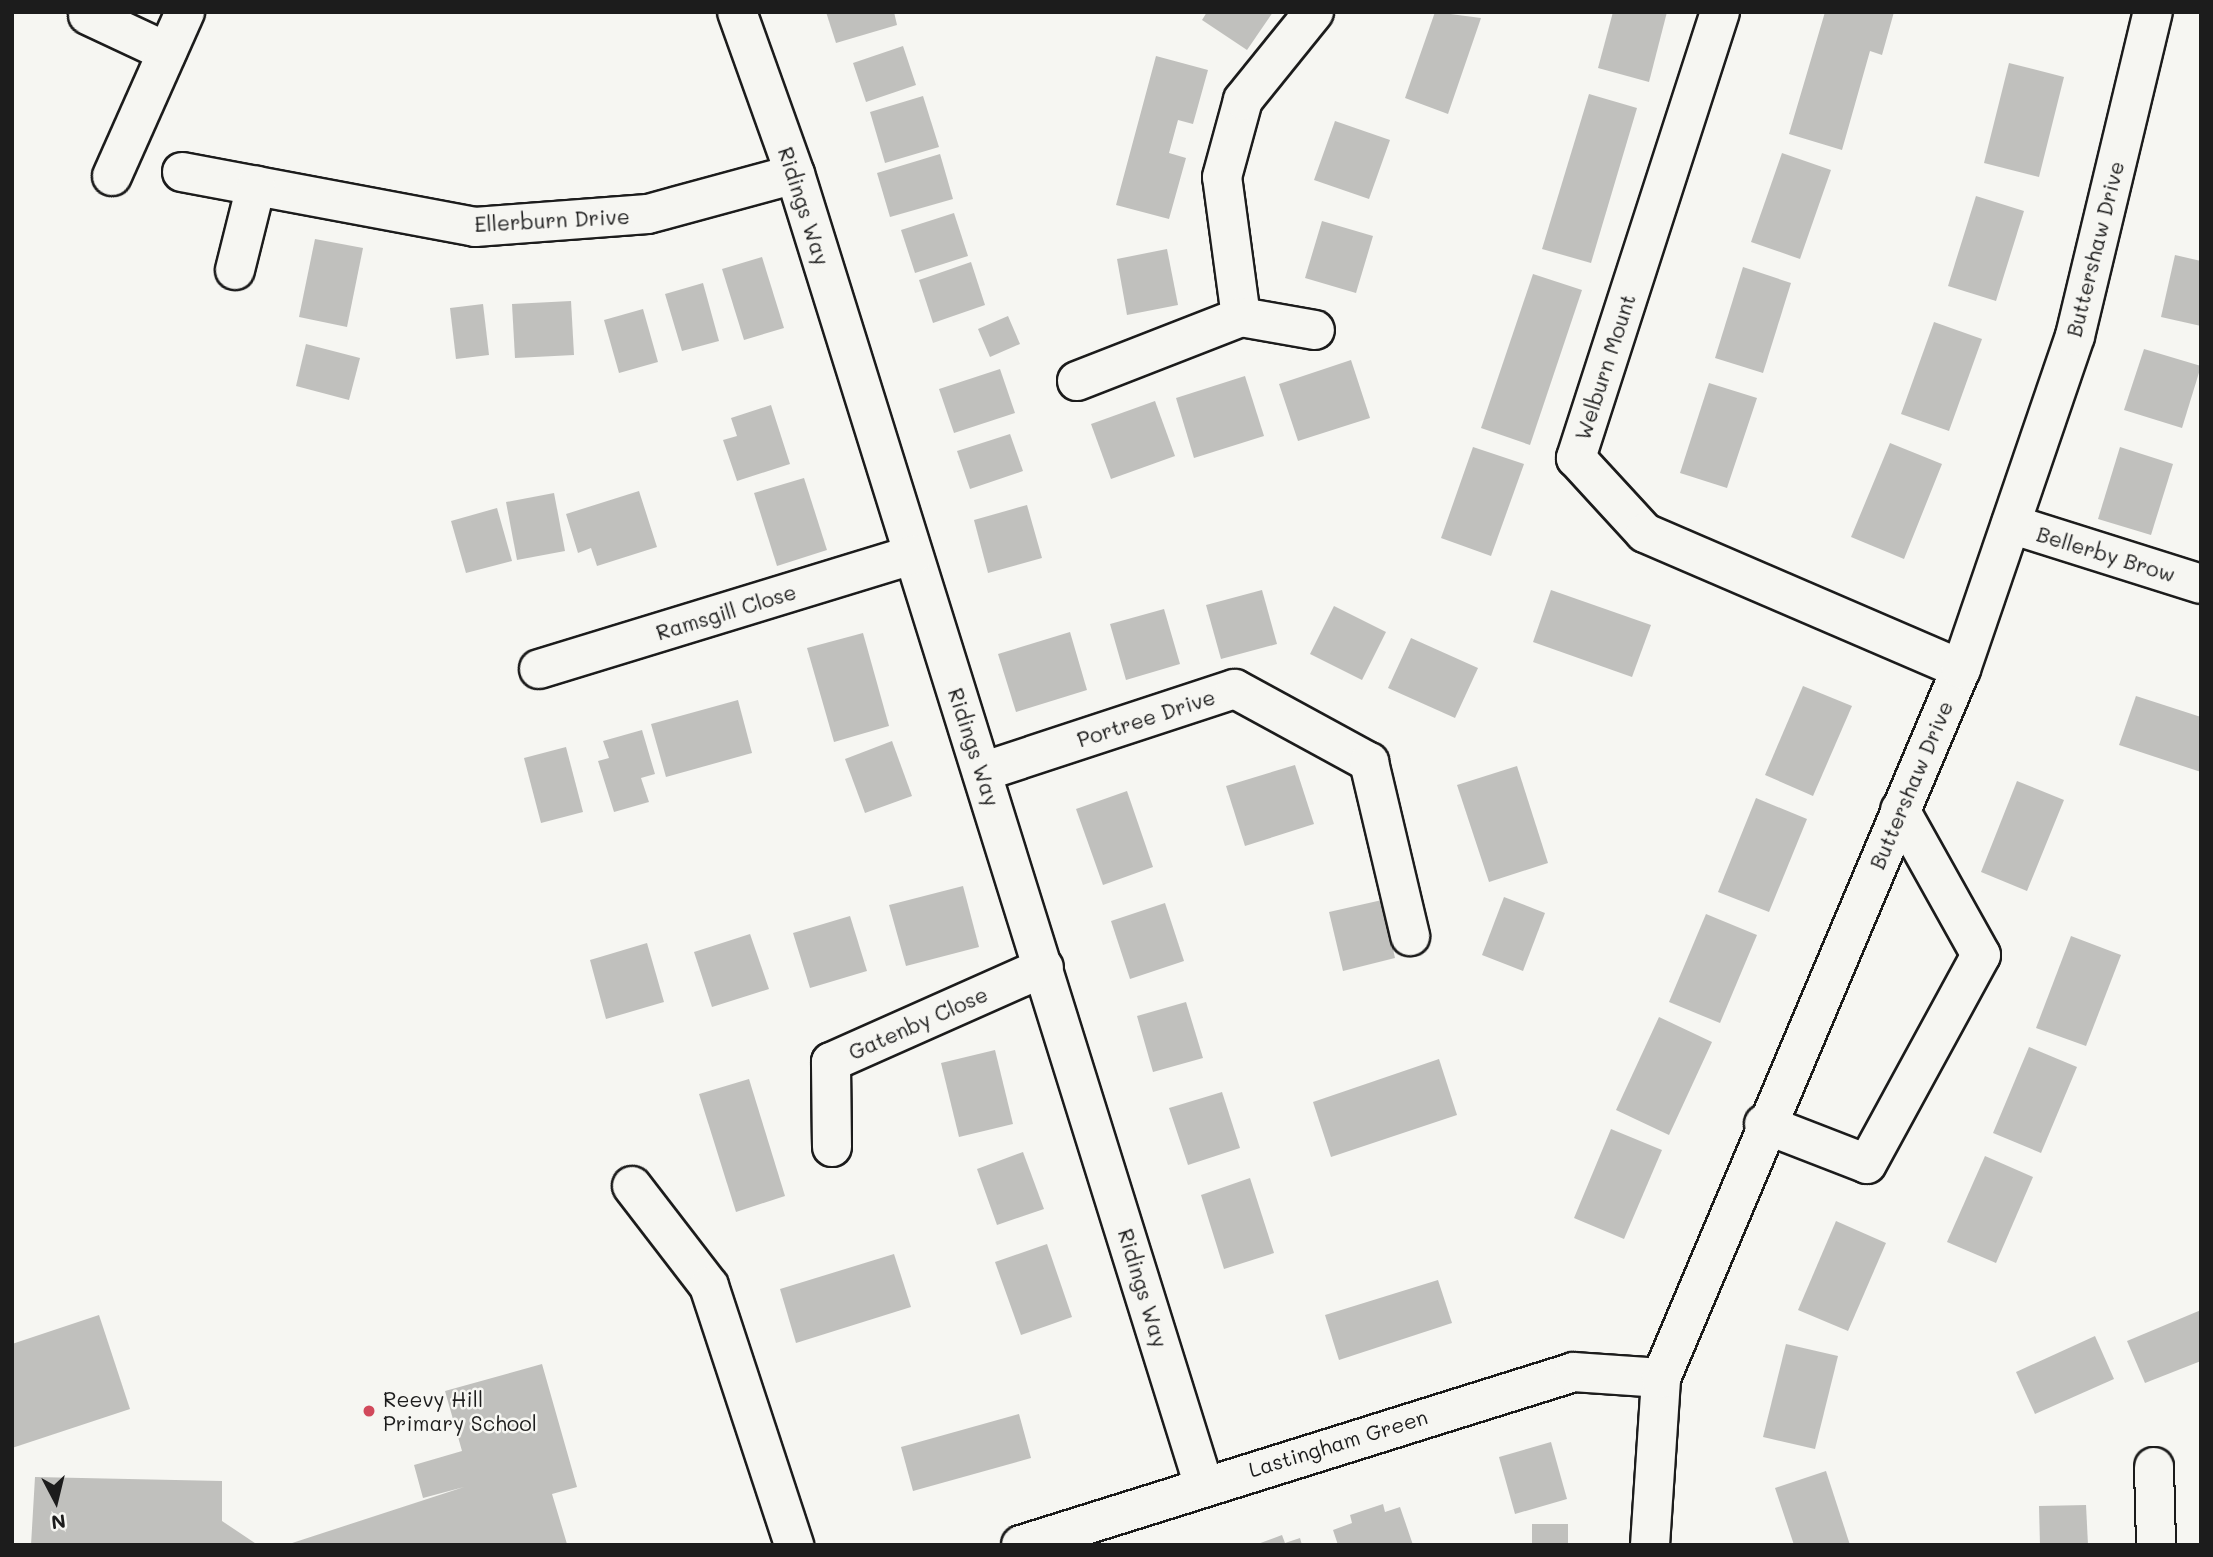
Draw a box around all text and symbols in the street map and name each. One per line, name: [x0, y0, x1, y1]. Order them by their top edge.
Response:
street label: Ridings Way: [773, 144, 835, 268]
street label: Buttershaw Drive: [2061, 159, 2129, 339]
street label: Ellerburn Drive: [474, 203, 630, 237]
street label: Welburn Mount: [1570, 291, 1640, 443]
street label: Bellerby Brow: [2034, 521, 2178, 587]
street label: Ramsgill Close: [653, 579, 799, 645]
street label: Portree Drive: [1074, 684, 1218, 752]
street label: Ridings Way: [943, 685, 1005, 809]
street label: Buttershaw Drive: [1864, 697, 1958, 873]
street label: Gatenby Close: [845, 981, 991, 1065]
street label: Ridings Way: [1113, 1226, 1173, 1350]
place label: Reevy Hill Primary School: [383, 1386, 537, 1436]
marker: Reevy Hill Primary School: [361, 1403, 377, 1419]
street label: Lastingham Green: [1245, 1404, 1431, 1482]
north arrow: [21, 1466, 91, 1536]
text: N: [50, 1509, 67, 1536]

